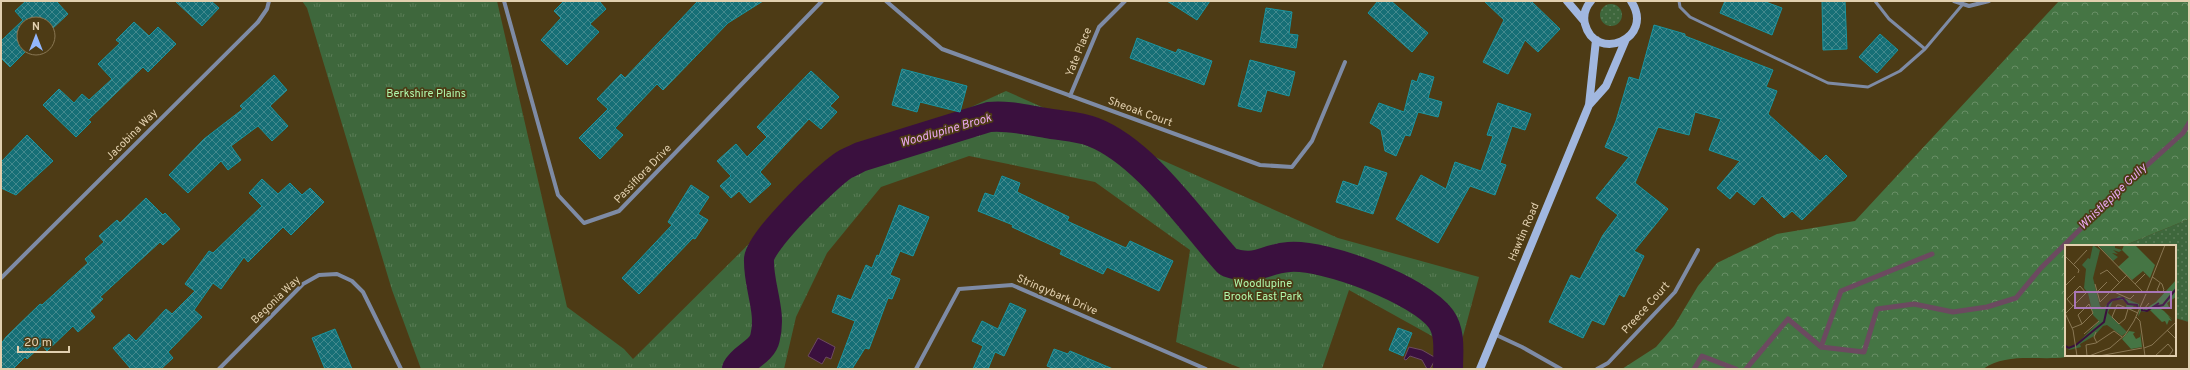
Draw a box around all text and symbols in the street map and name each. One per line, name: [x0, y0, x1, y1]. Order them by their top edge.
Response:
north arrow: [16, 16, 56, 56]
text: N: [32, 20, 40, 34]
street label: Yate Place: [1063, 25, 1095, 79]
park label: Berkshire Plains: [386, 87, 466, 101]
street label: Sheoak Court: [1106, 94, 1174, 130]
street label: Jacobina Way: [103, 106, 161, 164]
water label: Woodlupine Brook: [899, 110, 994, 152]
street label: Passiflora Drive: [611, 141, 675, 206]
water label: Whistlepipe Gully: [2075, 160, 2151, 234]
street label: Hawtin Road: [1505, 201, 1543, 263]
inset map: [2065, 245, 2176, 356]
street label: Stringybark Drive: [1014, 272, 1100, 318]
street label: Begonia Way: [248, 273, 304, 327]
park label: Woodlupine Brook East Park: [1224, 277, 1303, 304]
street label: Preece Court: [1619, 279, 1673, 337]
scale bar: [18, 328, 69, 354]
text: 20 m: [24, 335, 52, 351]

